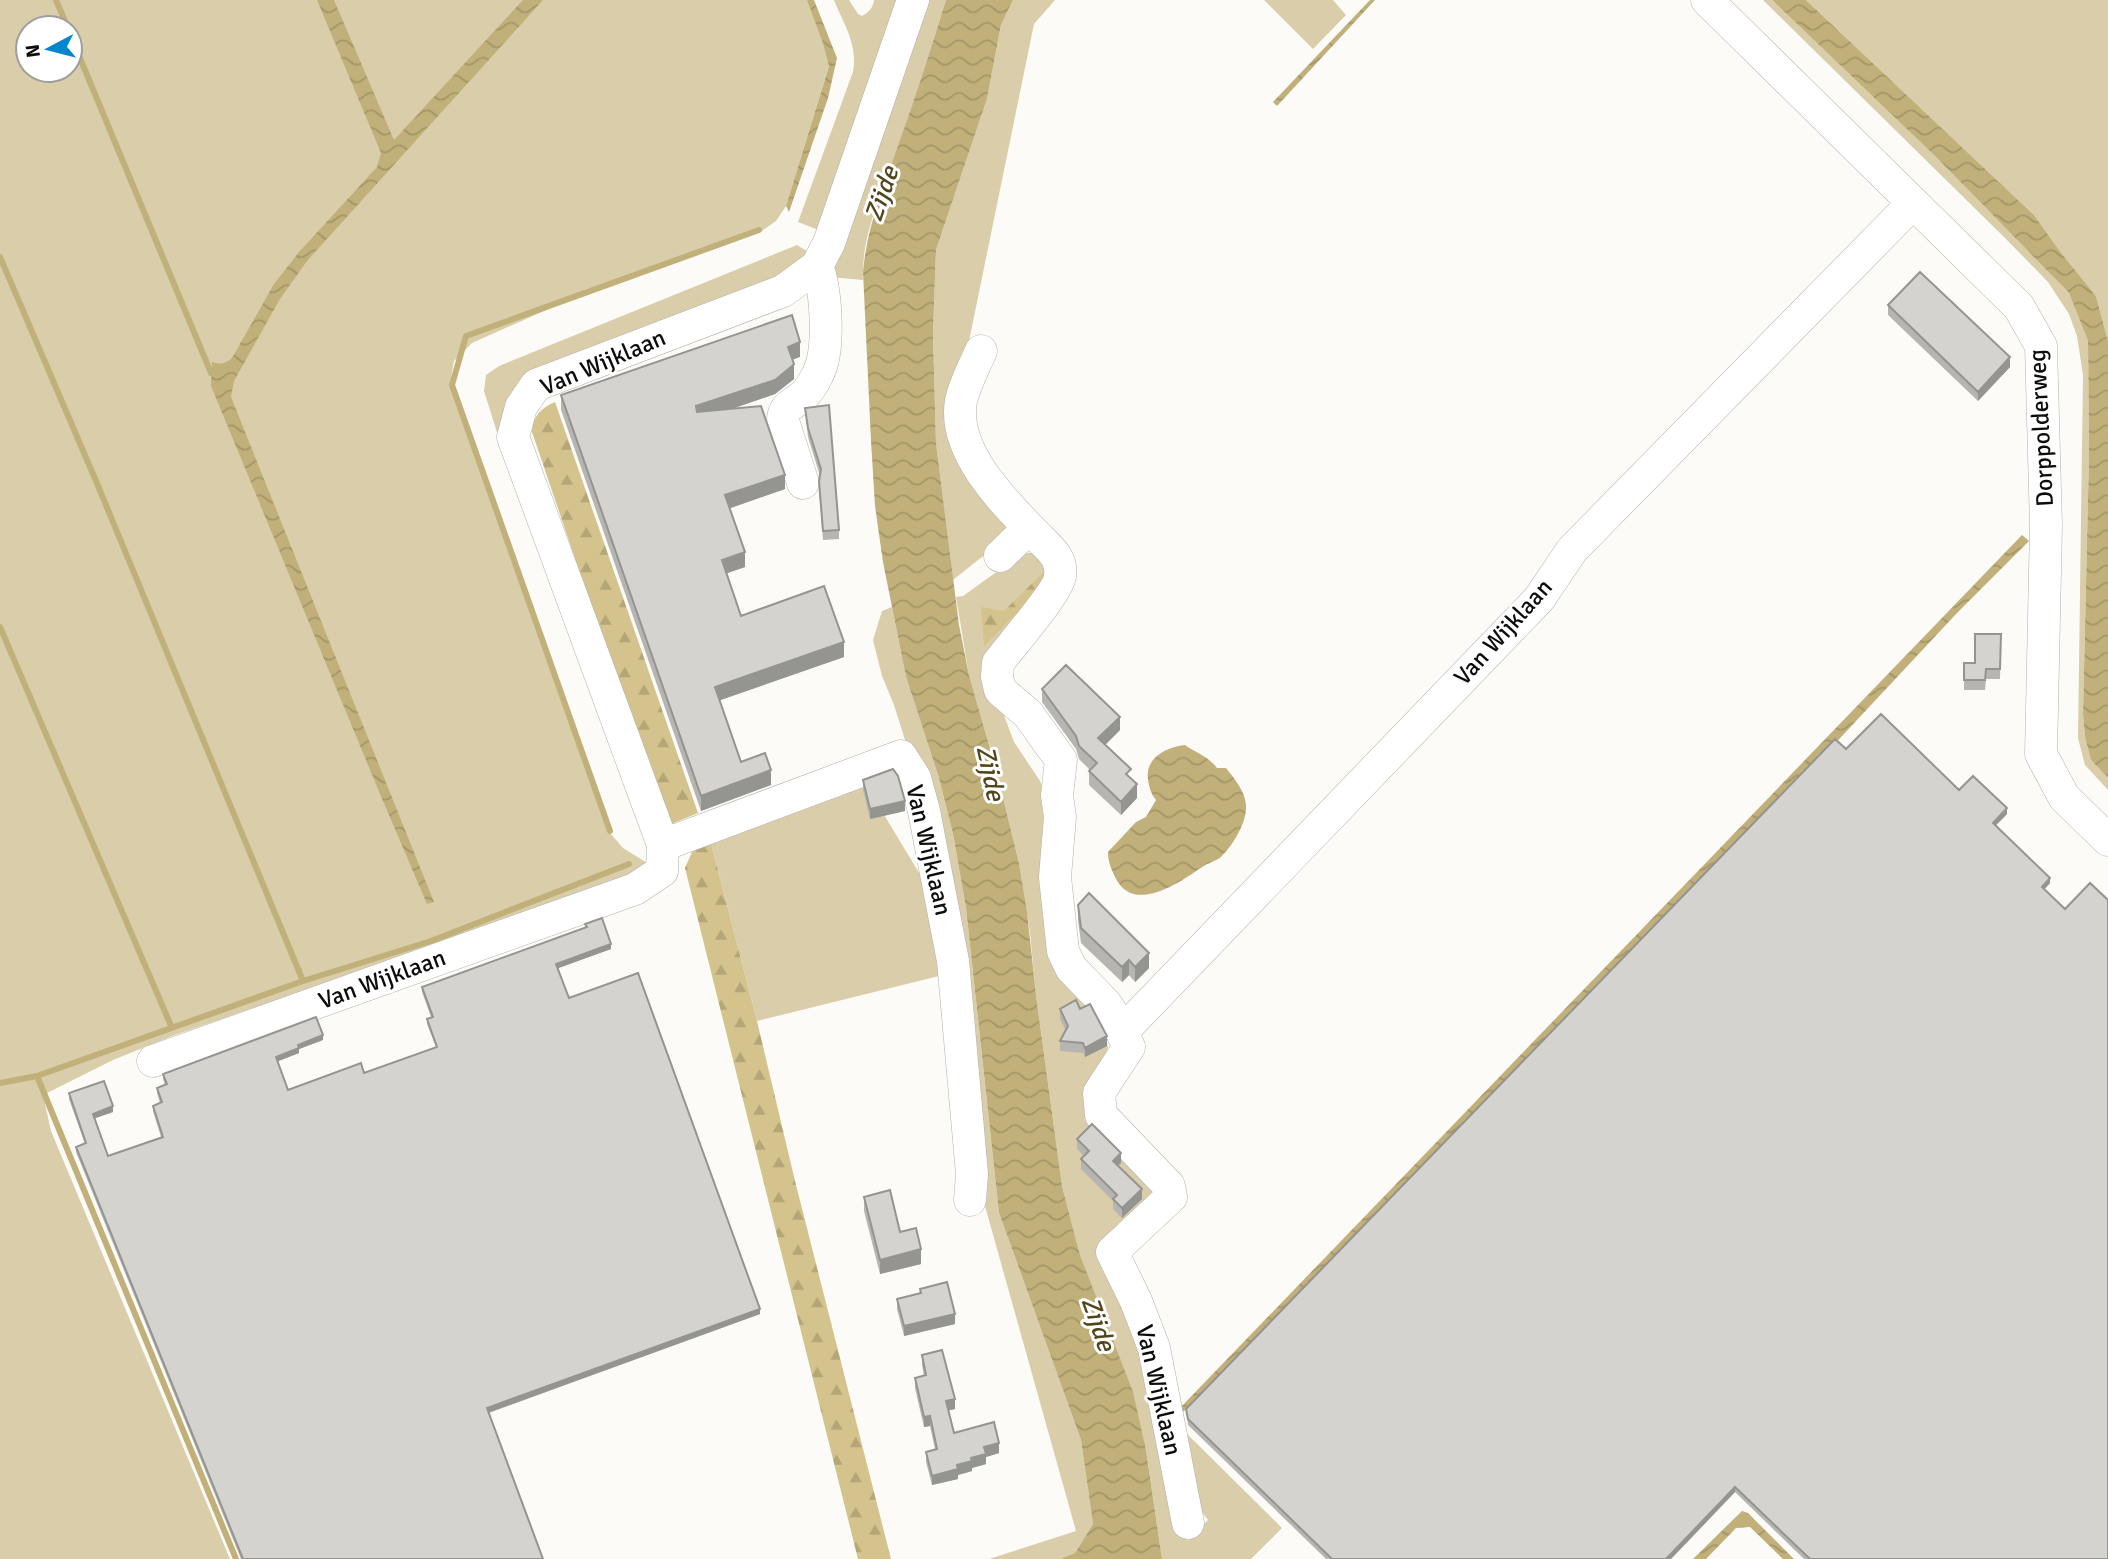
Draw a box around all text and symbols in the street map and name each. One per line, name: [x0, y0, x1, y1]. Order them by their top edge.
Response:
north arrow: [14, 14, 84, 84]
text: N: [20, 43, 46, 59]
water label: Zijde: [858, 161, 907, 226]
street label: Van Wijklaan: [536, 322, 670, 402]
street label: Dorppolderweg: [2022, 349, 2060, 507]
street label: Van Wijklaan: [1447, 572, 1559, 692]
water label: Zijde: [969, 742, 1012, 805]
street label: Van Wijklaan: [899, 782, 959, 918]
street label: Van Wijklaan: [314, 942, 450, 1016]
water label: Zijde: [1074, 1292, 1123, 1357]
street label: Van Wijklaan: [1129, 1322, 1189, 1458]

